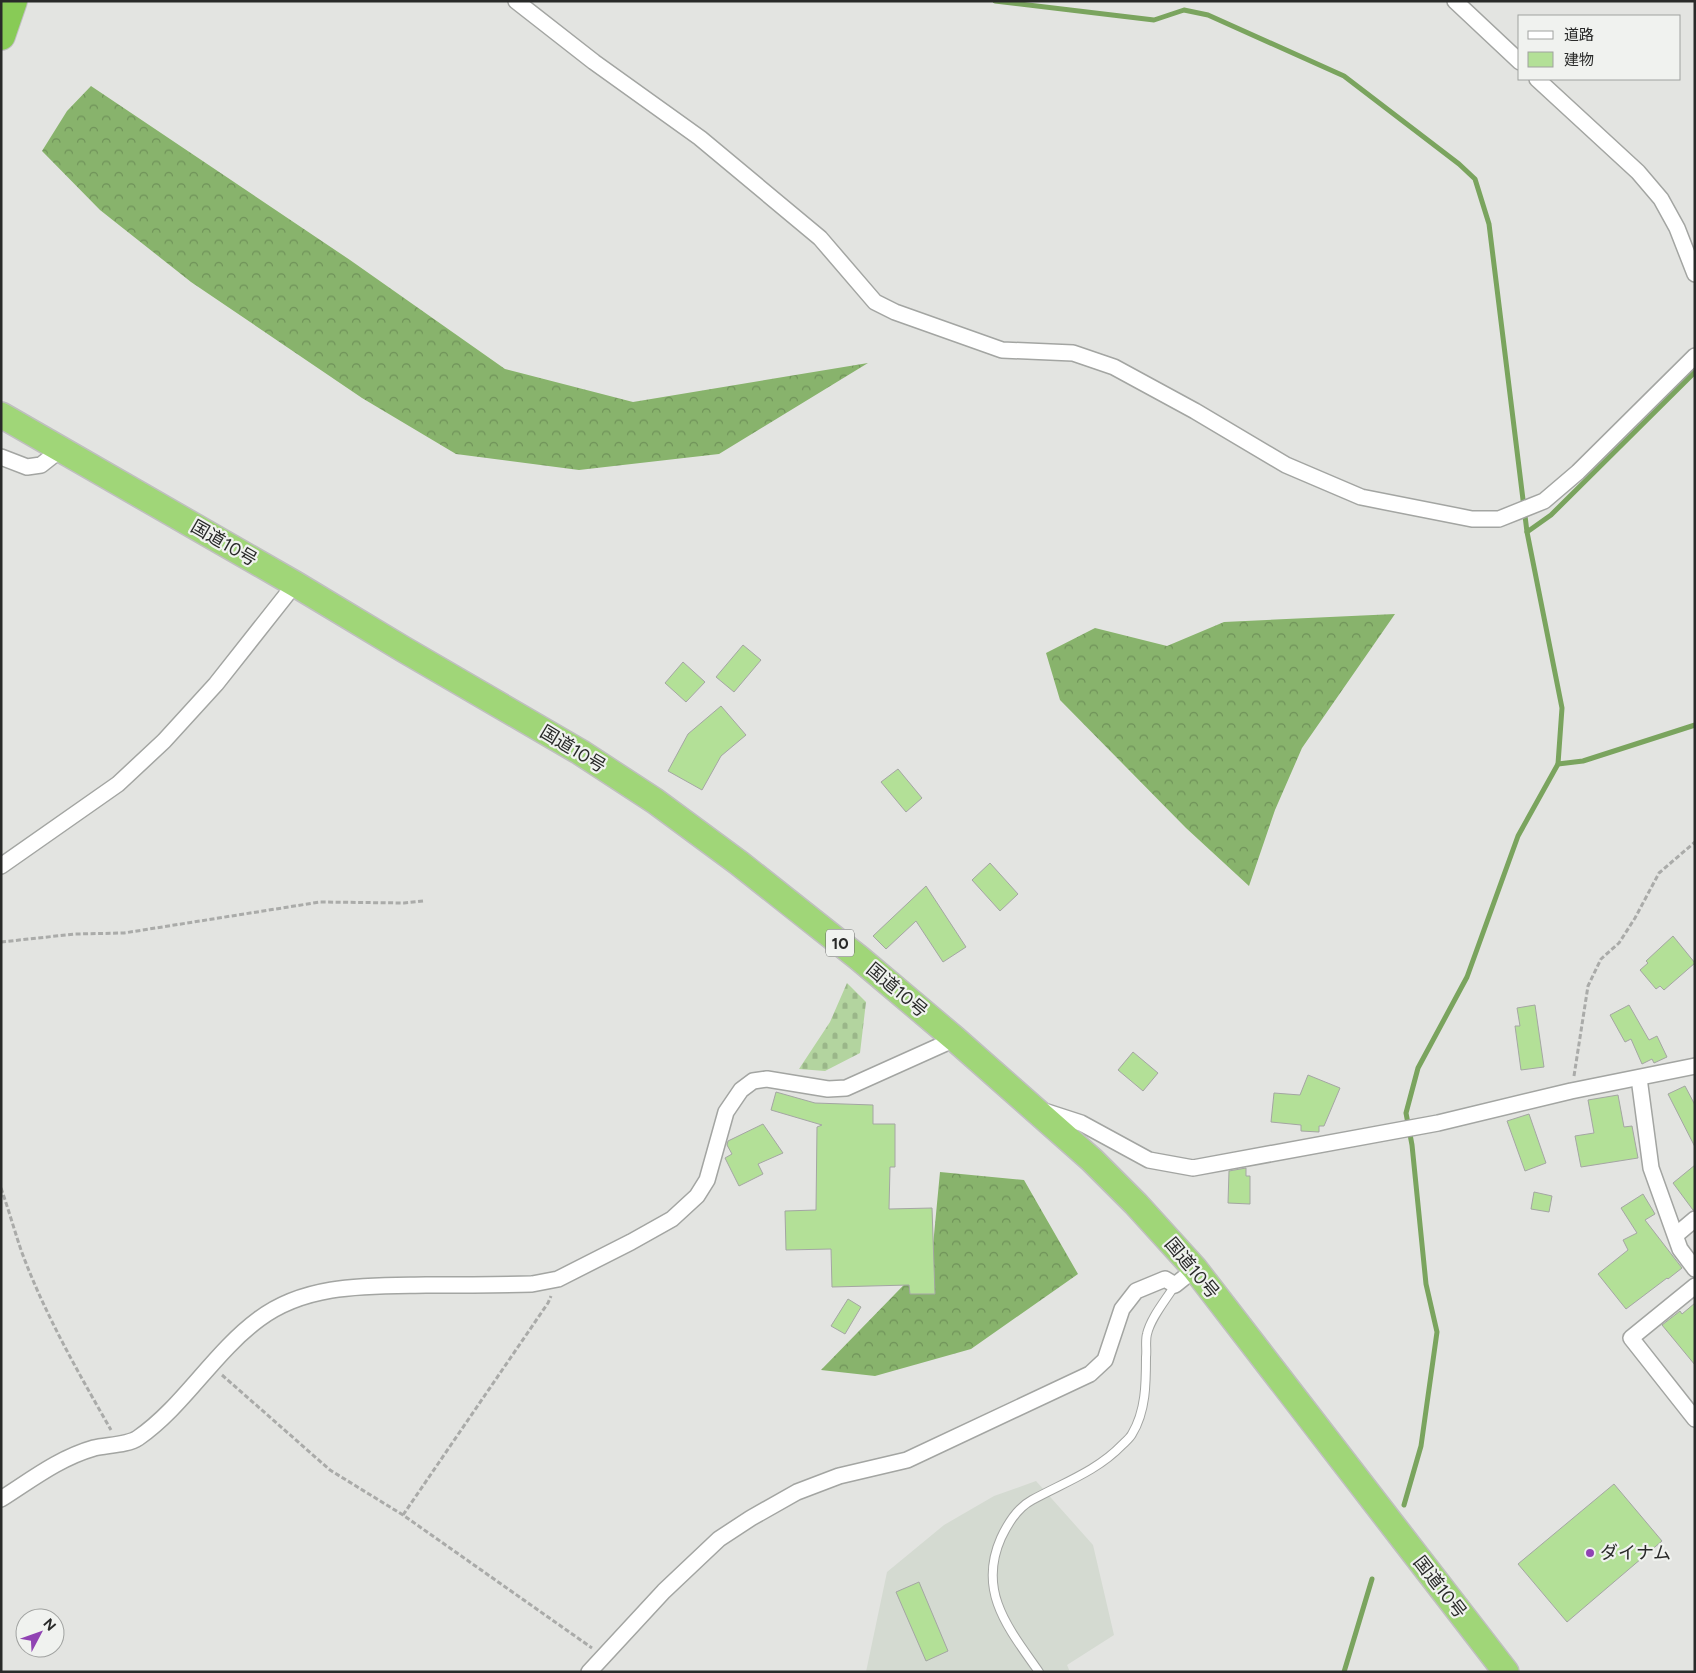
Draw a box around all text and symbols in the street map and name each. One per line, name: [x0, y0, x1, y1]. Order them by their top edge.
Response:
legend: [1518, 15, 1681, 80]
text: 道路: [1564, 26, 1594, 44]
text: 建物: [1564, 51, 1594, 69]
street label: 国道10号: [187, 515, 261, 571]
street label: 国道10号: [536, 721, 610, 777]
road number: 10: [826, 930, 854, 956]
street label: 国道10号: [862, 958, 932, 1022]
street label: 国道10号: [1160, 1233, 1224, 1303]
place label: ダイナム: [1600, 1542, 1671, 1564]
marker: ダイナム: [1584, 1547, 1596, 1559]
street label: 国道10号: [1409, 1551, 1471, 1623]
north arrow: [15, 1608, 65, 1658]
text: N: [39, 1615, 59, 1634]

